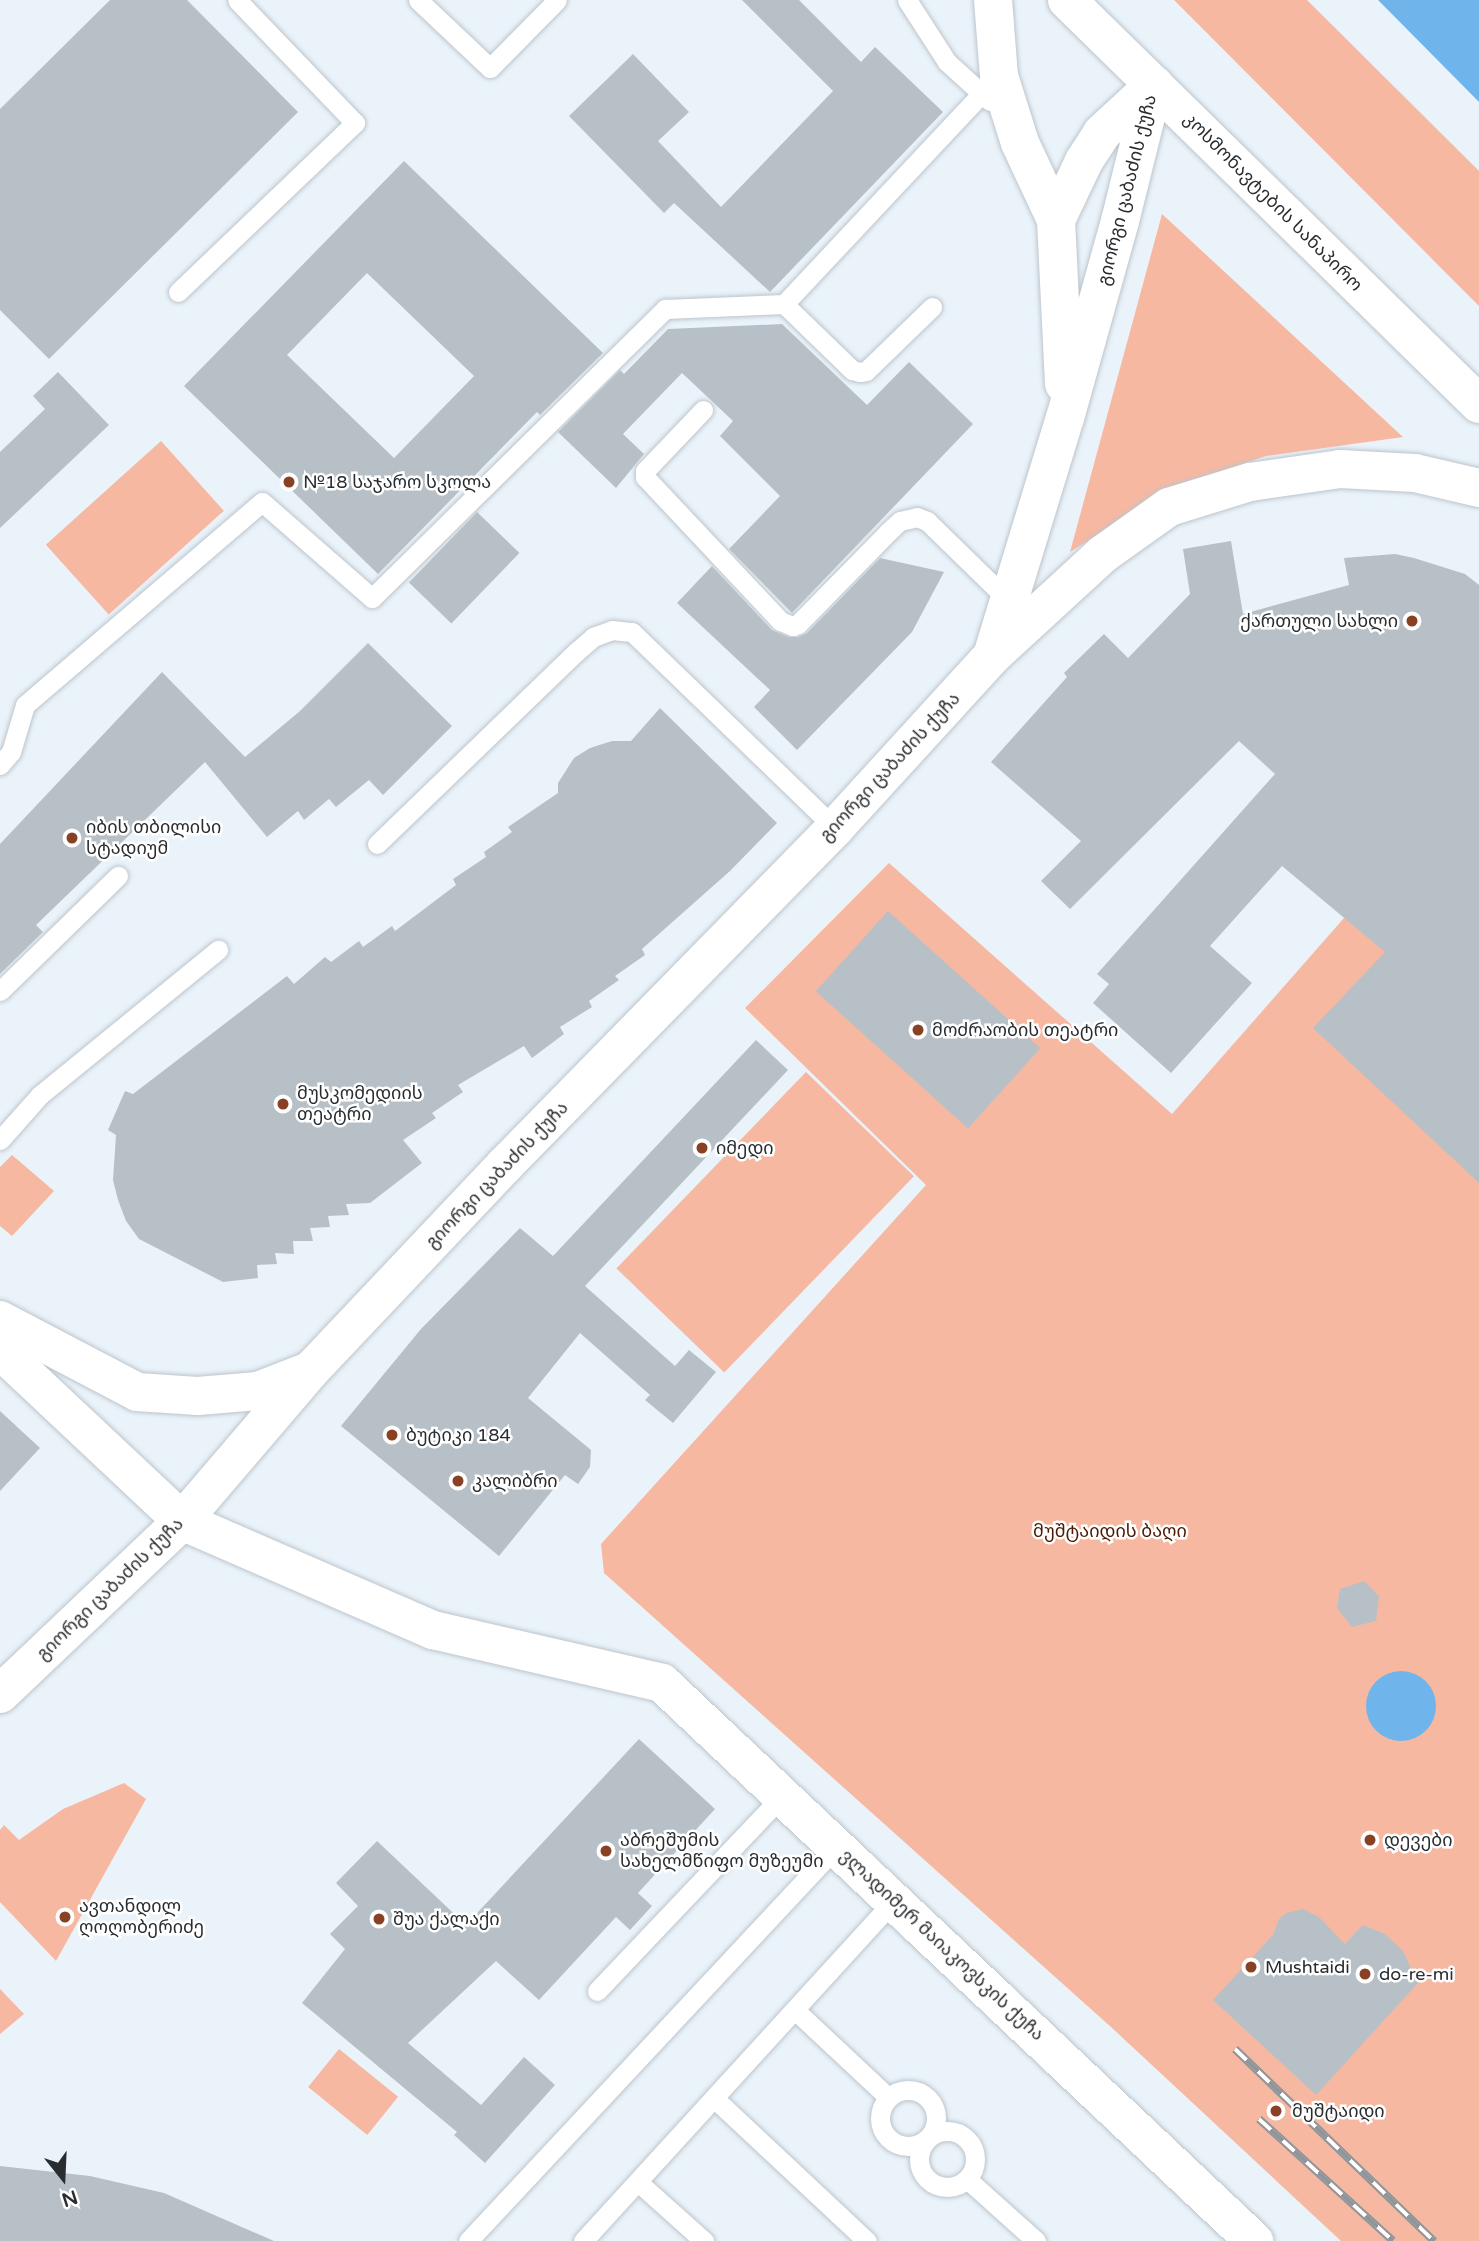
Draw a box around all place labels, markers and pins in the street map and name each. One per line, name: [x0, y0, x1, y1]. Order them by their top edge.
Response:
place label: №18 საჯარო სკოლა: [303, 471, 491, 493]
marker: №18 საჯარო სკოლა: [281, 474, 297, 490]
place label: ქართული სახლი: [1240, 610, 1398, 632]
marker: ქართული სახლი: [1404, 613, 1420, 629]
place label: იბის თბილისი სტადიუმ: [86, 817, 221, 860]
marker: იბის თბილისი სტადიუმ: [64, 830, 80, 846]
place label: მოძრაობის თეატრი: [932, 1019, 1118, 1041]
marker: მოძრაობის თეატრი: [910, 1022, 926, 1038]
place label: მუსკომედიის თეატრი: [297, 1083, 423, 1126]
marker: მუსკომედიის თეატრი: [275, 1096, 291, 1112]
place label: იმედი: [716, 1137, 774, 1159]
marker: იმედი: [694, 1140, 710, 1156]
place label: ბუტიკი 184: [406, 1424, 511, 1446]
marker: ბუტიკი 184: [384, 1427, 400, 1443]
place label: კალიბრი: [472, 1470, 558, 1492]
marker: კალიბრი: [450, 1473, 466, 1489]
place label: დევები: [1384, 1829, 1453, 1851]
place label: აბრეშუმის სახელმწიფო მუზეუმი: [620, 1830, 824, 1872]
marker: დევები: [1362, 1832, 1378, 1848]
marker: აბრეშუმის სახელმწიფო მუზეუმი: [598, 1843, 614, 1859]
place label: ავთანდილ ღოღობერიძე: [79, 1896, 204, 1938]
place label: შუა ქალაქი: [393, 1908, 500, 1930]
marker: ავთანდილ ღოღობერიძე: [57, 1909, 73, 1925]
marker: შუა ქალაქი: [371, 1911, 387, 1927]
place label: Mushtaidi: [1265, 1956, 1350, 1978]
marker: Mushtaidi: [1243, 1959, 1259, 1975]
place label: do-re-mi: [1379, 1963, 1454, 1985]
marker: do-re-mi: [1357, 1966, 1373, 1982]
place label: მუშტაიდი: [1292, 2100, 1385, 2122]
marker: მუშტაიდი: [1266, 2101, 1286, 2121]

